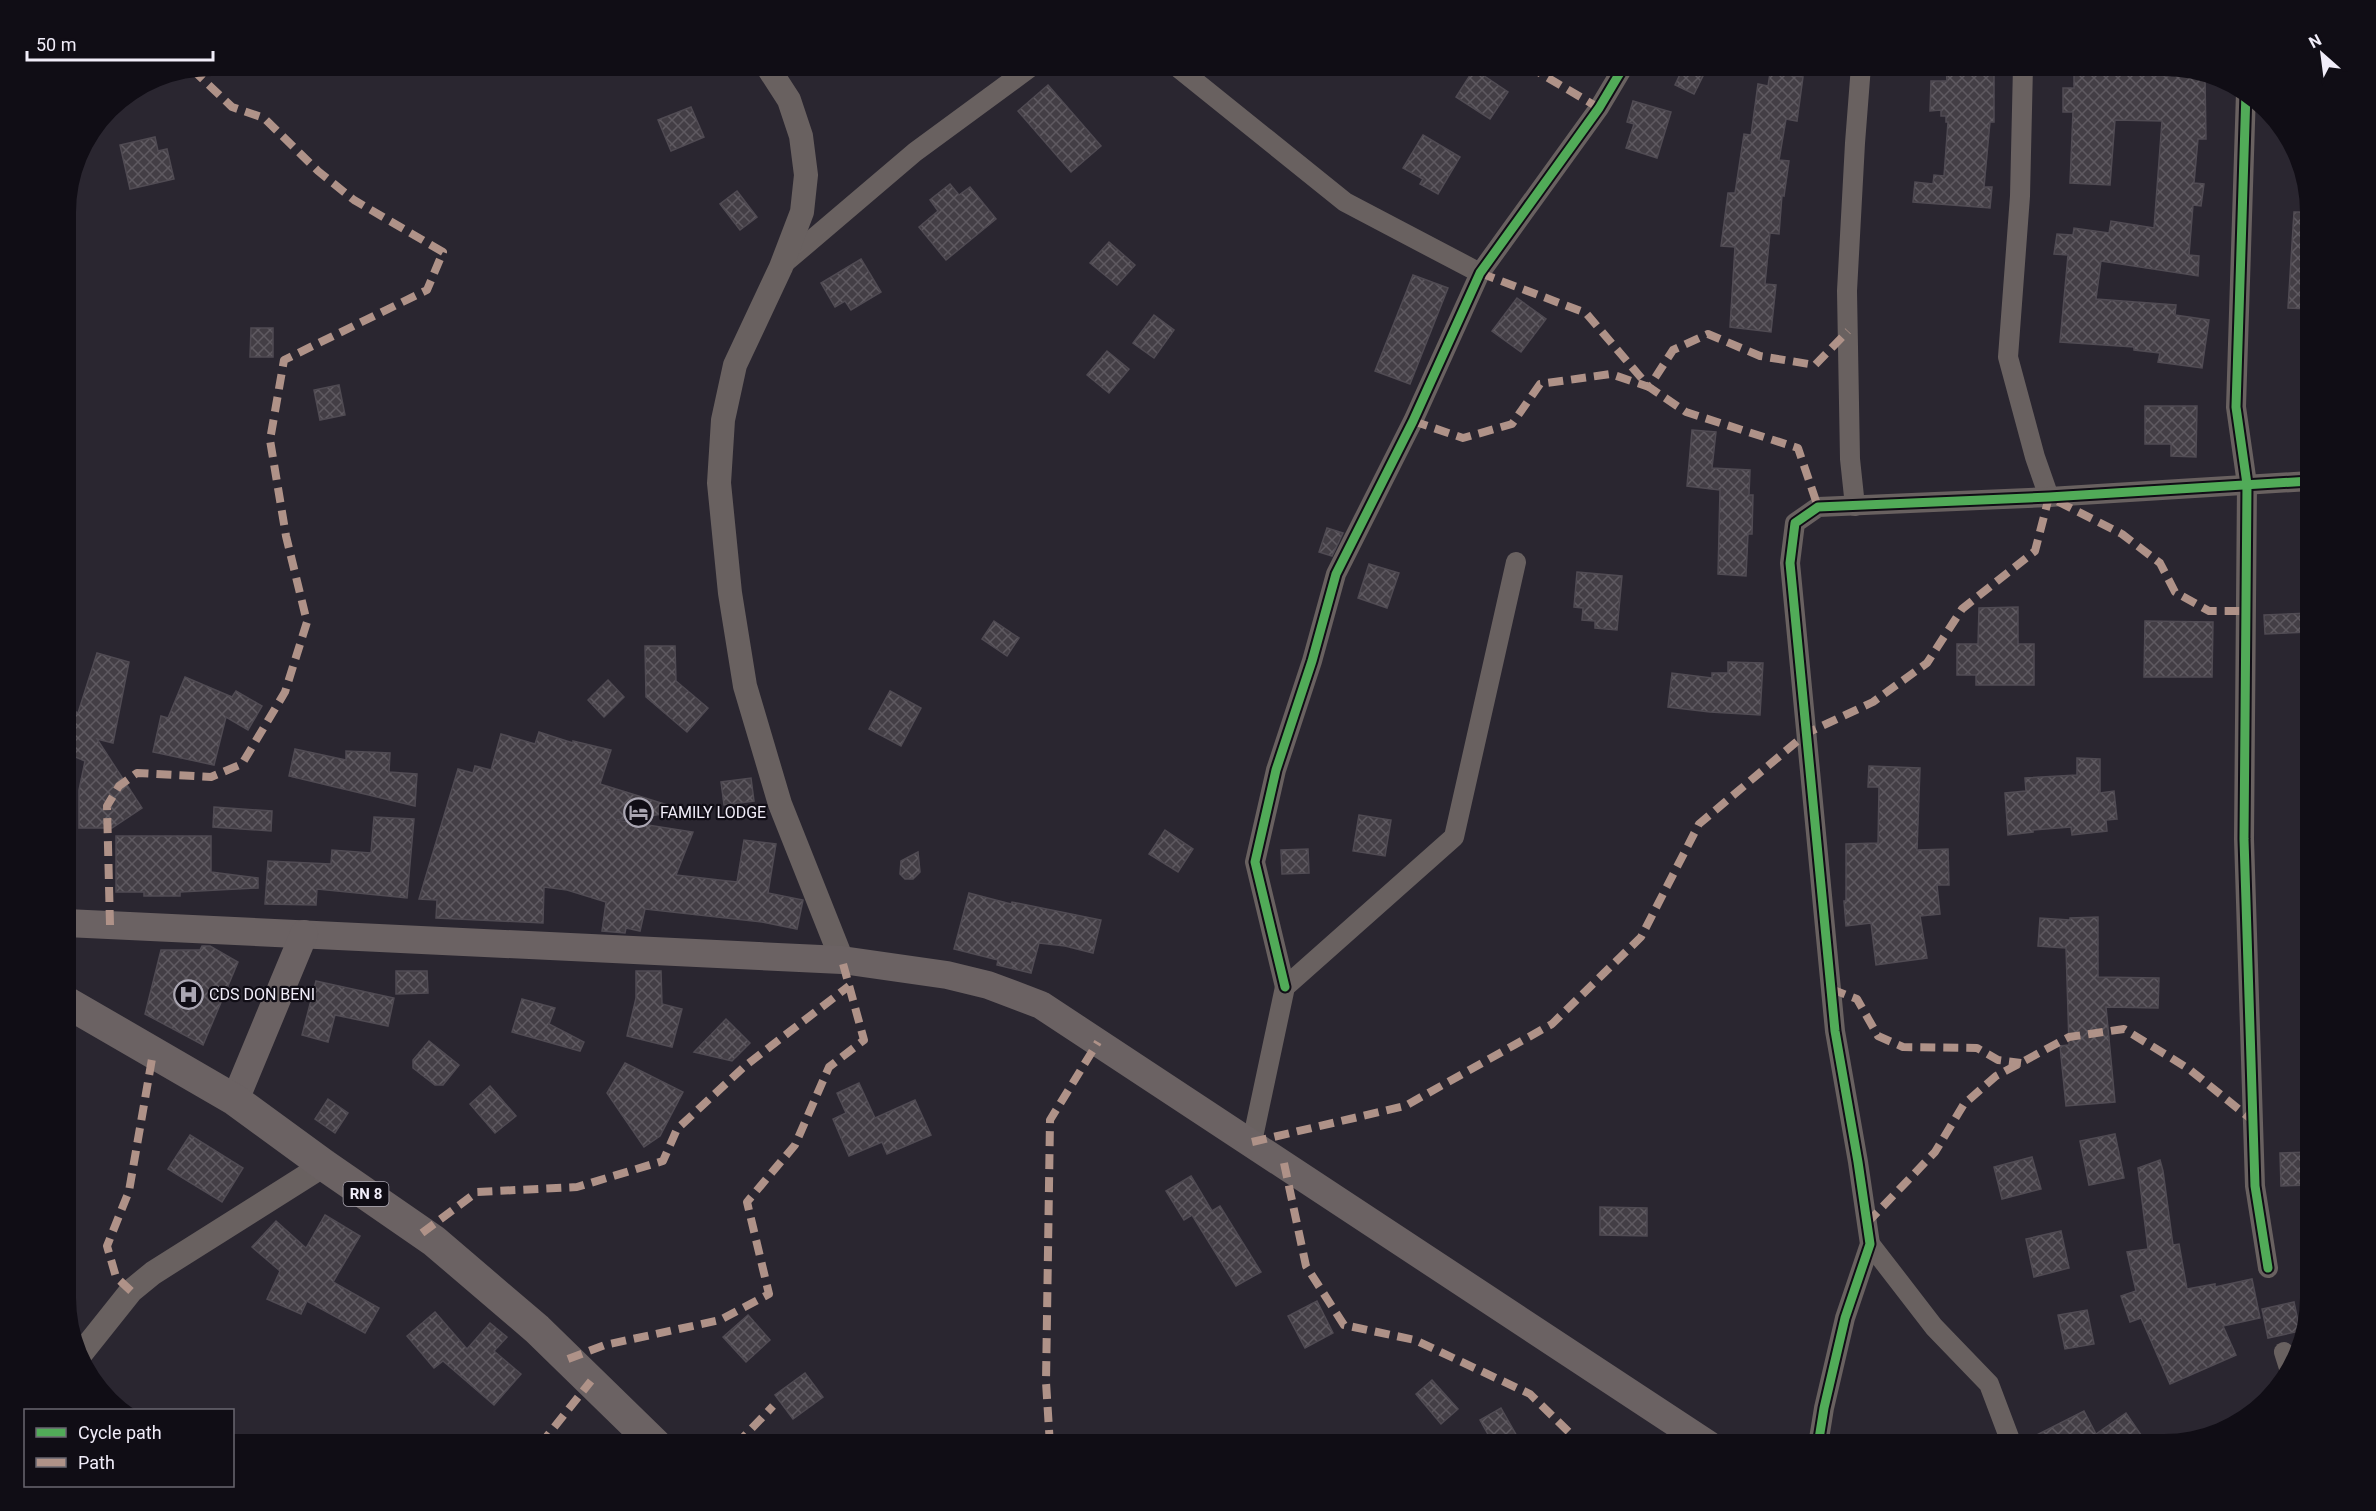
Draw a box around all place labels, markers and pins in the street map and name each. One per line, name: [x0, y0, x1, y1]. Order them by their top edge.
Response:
hotel icon: FAMILY LODGE: [623, 796, 655, 828]
place label: FAMILY LODGE: [660, 803, 766, 822]
hospital icon: CDS DON BENI: [172, 978, 204, 1010]
place label: CDS DON BENI: [209, 985, 315, 1004]

